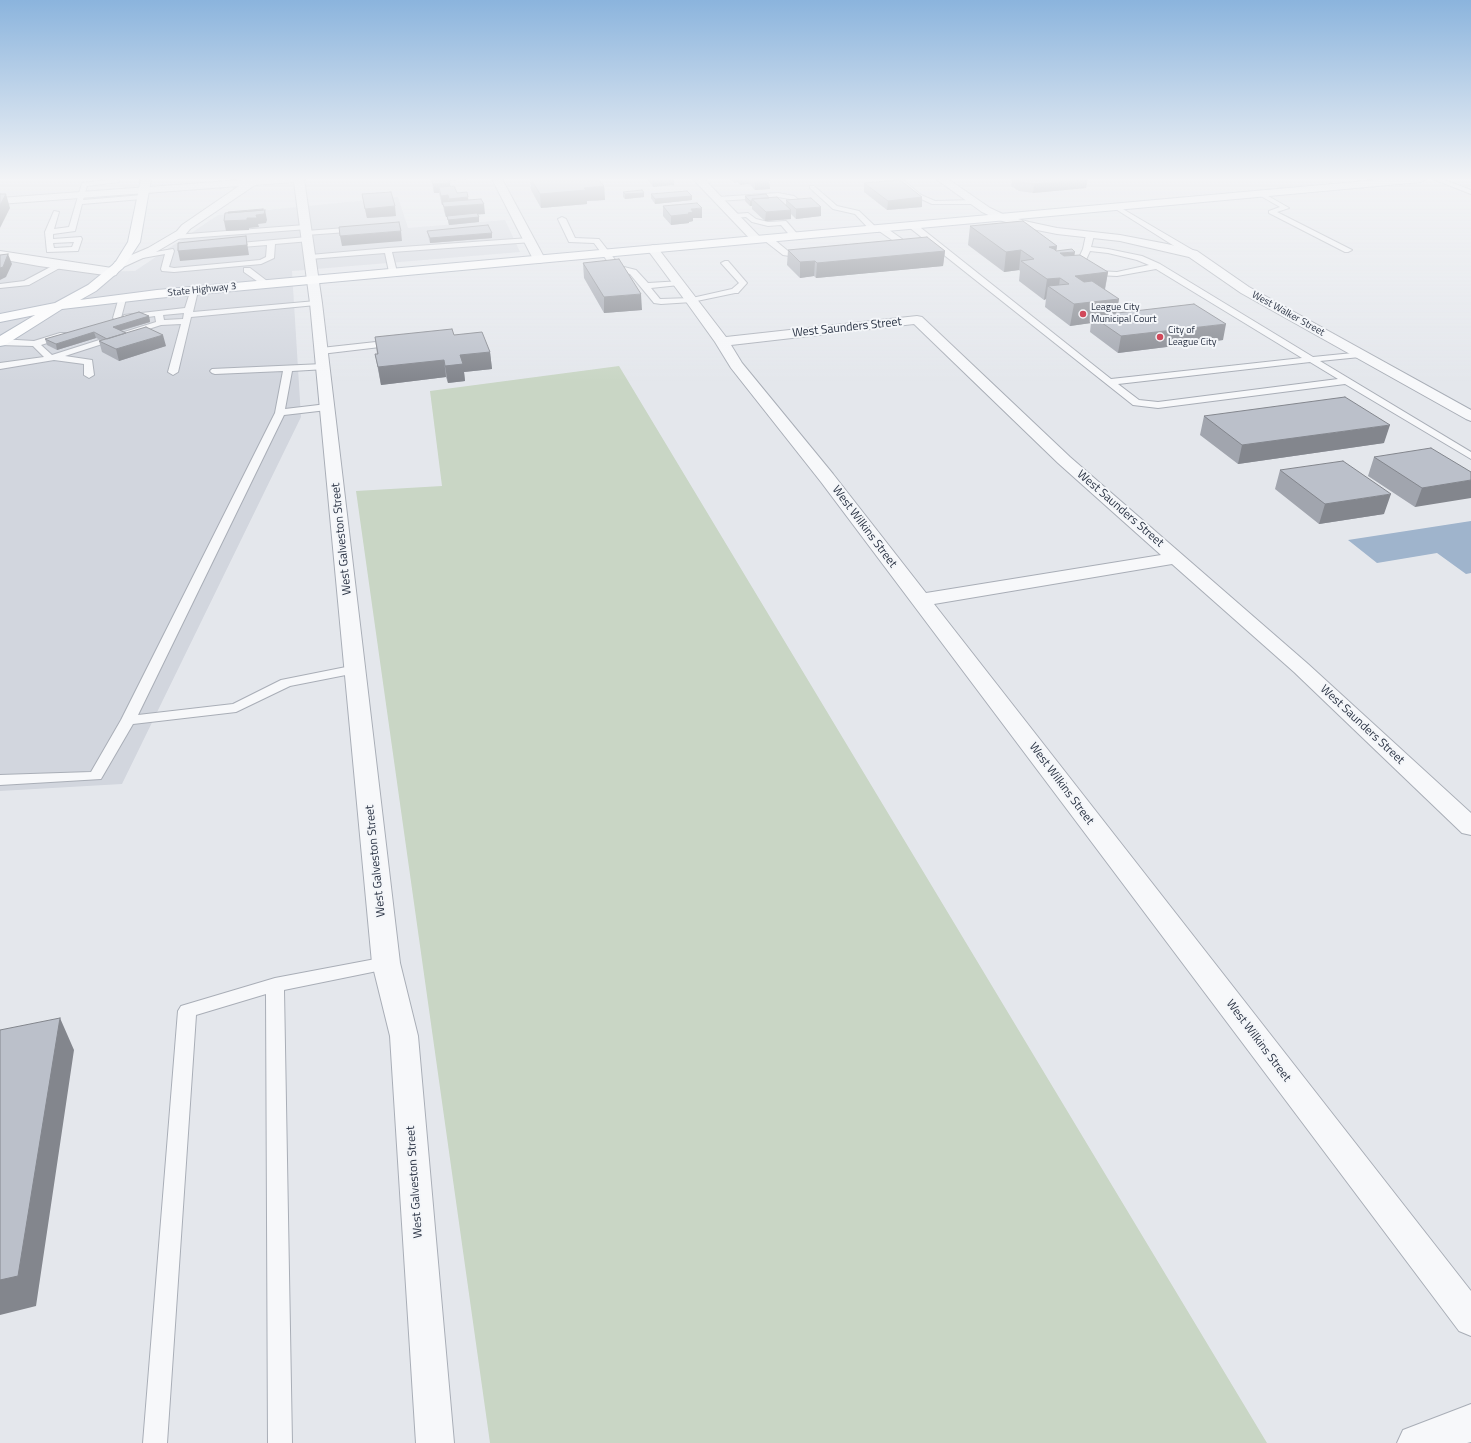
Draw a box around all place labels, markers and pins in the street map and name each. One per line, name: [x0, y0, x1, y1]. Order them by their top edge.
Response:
place label: League City Municipal Court: [1091, 302, 1157, 326]
marker: League City Municipal Court: [1078, 309, 1088, 319]
place label: City of League City: [1168, 325, 1216, 348]
marker: City of League City: [1155, 332, 1165, 342]

